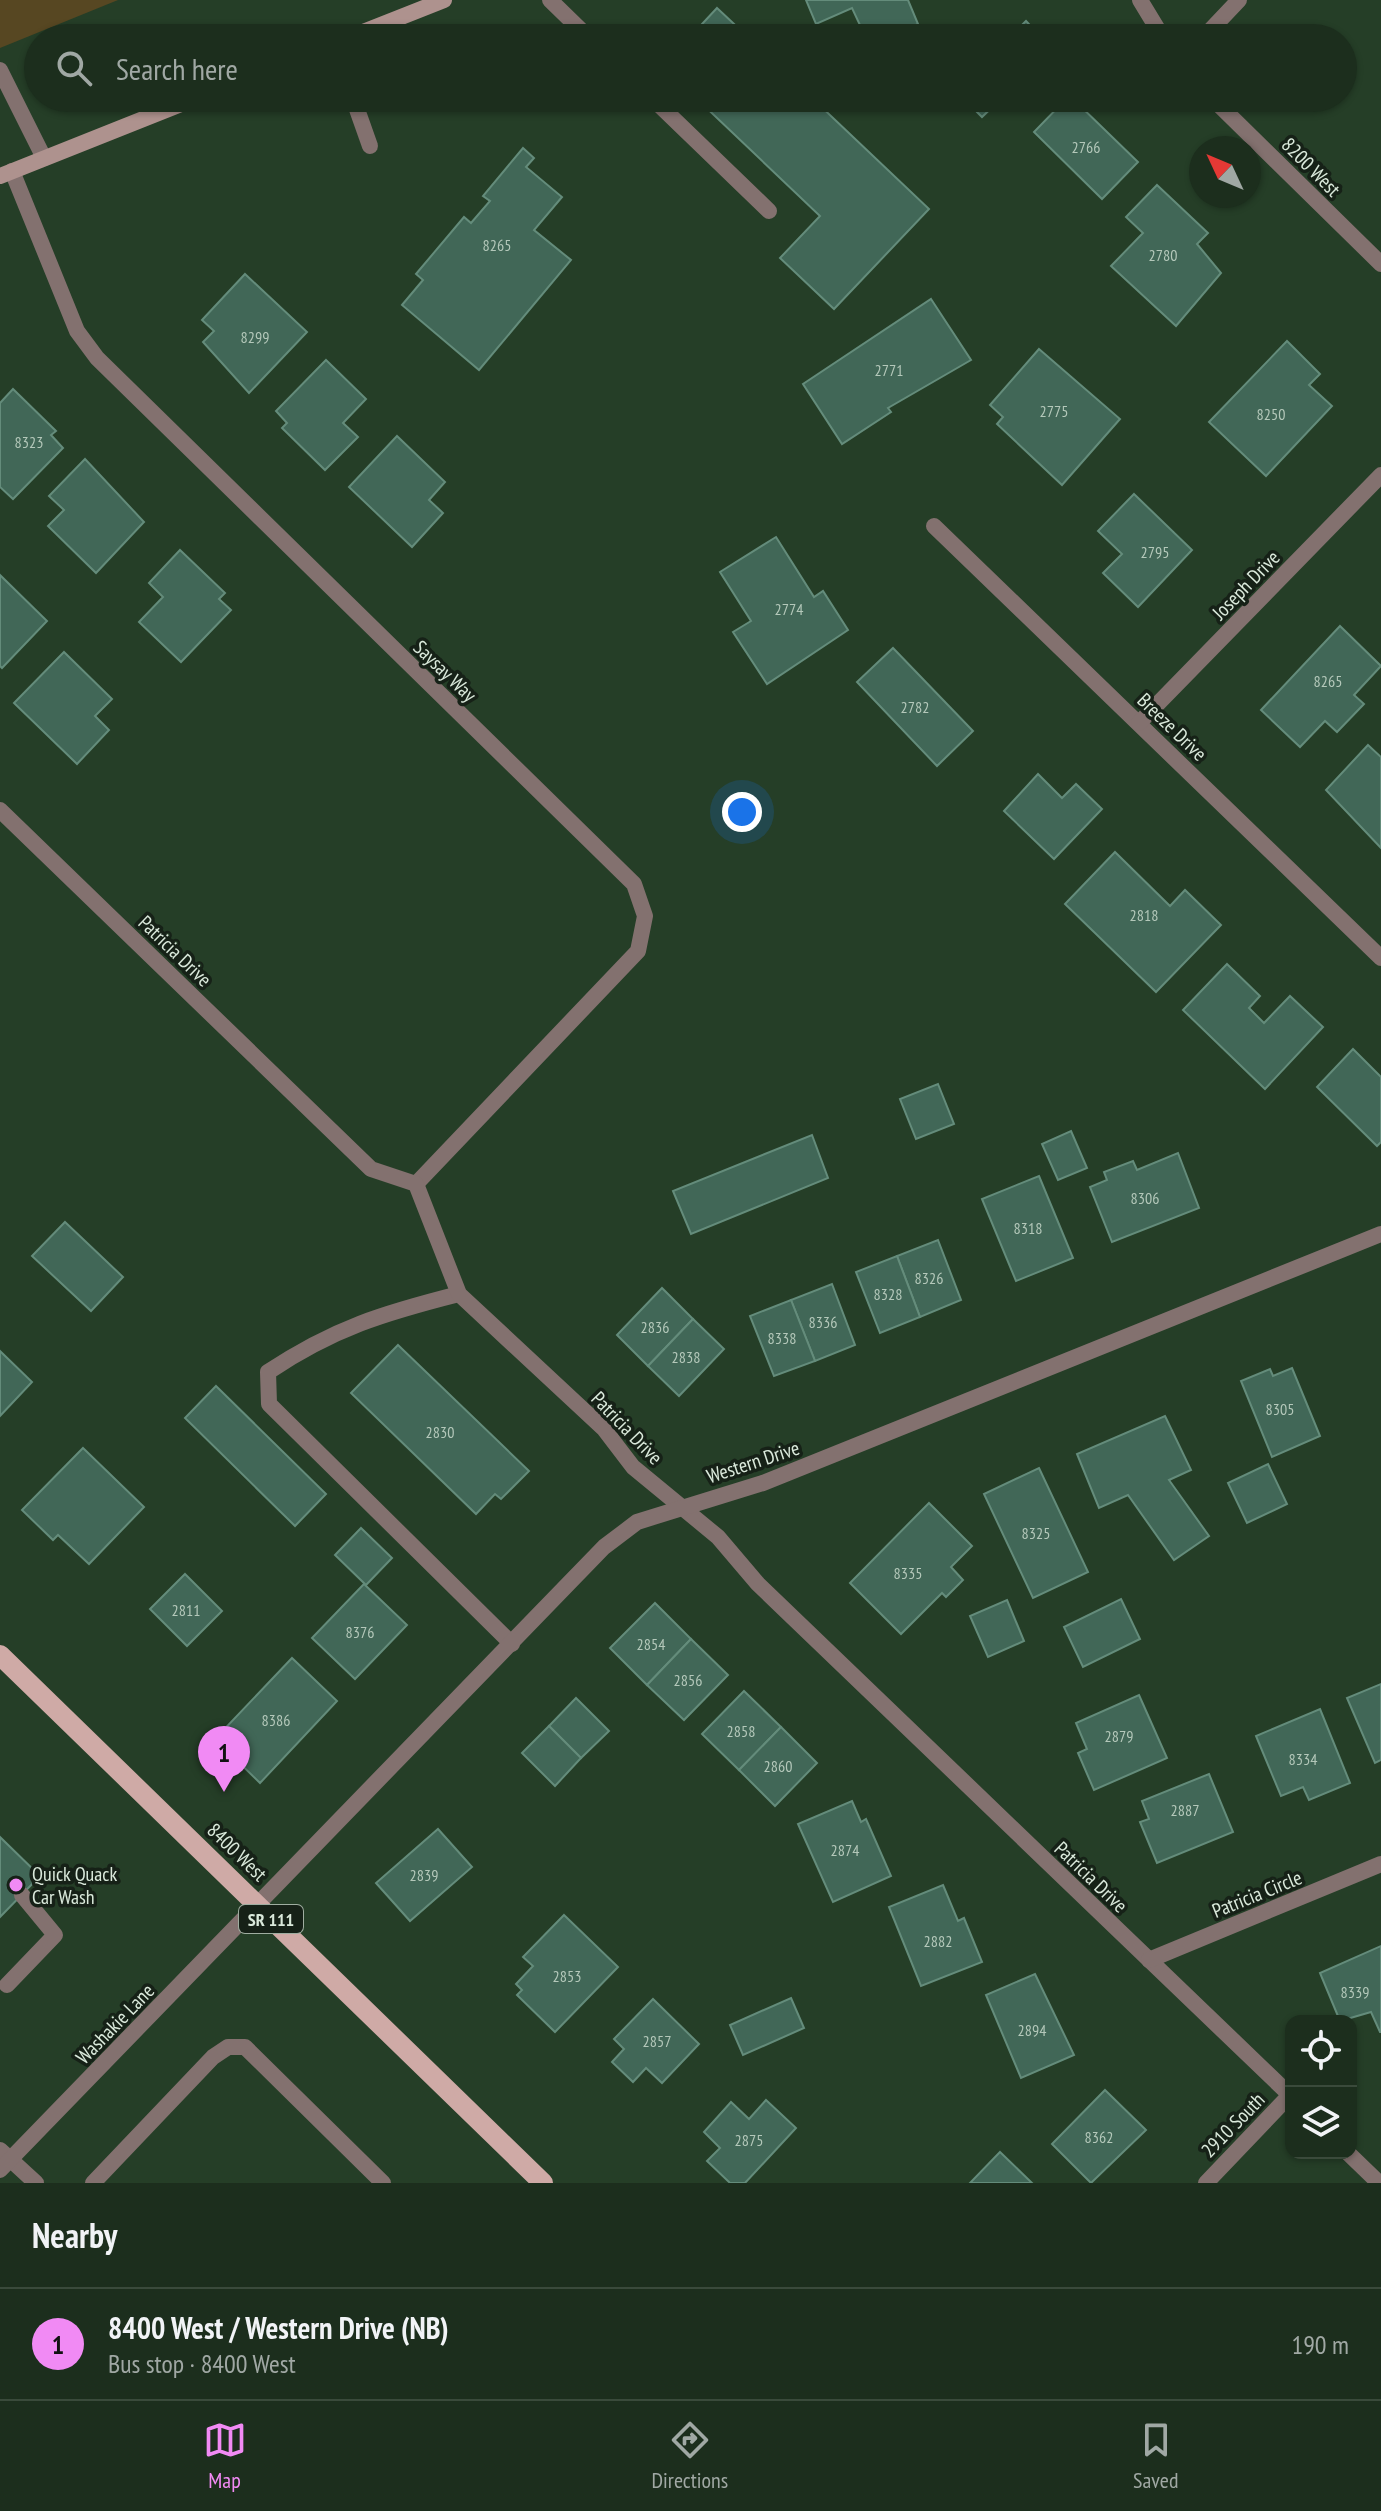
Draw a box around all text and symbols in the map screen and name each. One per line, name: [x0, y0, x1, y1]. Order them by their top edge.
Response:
search box: [24, 24, 1357, 112]
icon: search: [52, 46, 96, 90]
text: Search here: [116, 49, 238, 88]
street label: 8200 West: [1276, 132, 1346, 202]
north arrow: [1189, 136, 1261, 208]
house number: 2766: [1072, 137, 1100, 157]
house number: 8265: [483, 235, 511, 255]
house number: 2780: [1149, 245, 1177, 265]
house number: 8299: [241, 327, 269, 347]
house number: 2771: [875, 360, 903, 380]
house number: 2775: [1040, 401, 1068, 421]
house number: 8250: [1257, 404, 1285, 424]
house number: 8323: [15, 432, 43, 452]
house number: 2795: [1141, 542, 1169, 562]
street label: Joseph Drive: [1206, 545, 1285, 626]
house number: 2774: [775, 599, 803, 619]
street label: Saysay Way: [408, 635, 482, 708]
house number: 8265: [1314, 671, 1342, 691]
street label: Breeze Drive: [1132, 687, 1212, 767]
house number: 2782: [901, 697, 929, 717]
your location: [722, 792, 762, 832]
house number: 2818: [1130, 905, 1158, 925]
street label: Patricia Drive: [133, 910, 217, 992]
house number: 8306: [1131, 1188, 1159, 1208]
house number: 8318: [1014, 1218, 1042, 1238]
house number: 8326: [915, 1268, 943, 1288]
house number: 8328: [874, 1284, 902, 1304]
house number: 8336: [809, 1312, 837, 1332]
house number: 2836: [641, 1317, 669, 1337]
house number: 8338: [768, 1328, 796, 1348]
house number: 2838: [672, 1347, 700, 1367]
street label: Patricia Drive: [586, 1386, 668, 1470]
house number: 8305: [1266, 1399, 1294, 1419]
house number: 2830: [426, 1422, 454, 1442]
street label: Western Drive: [703, 1435, 803, 1489]
house number: 8325: [1022, 1523, 1050, 1543]
house number: 8335: [894, 1563, 922, 1583]
house number: 2811: [172, 1600, 200, 1620]
house number: 8376: [346, 1622, 374, 1642]
house number: 2854: [637, 1634, 665, 1654]
house number: 2856: [674, 1670, 702, 1690]
house number: 8386: [262, 1710, 290, 1730]
house number: 2858: [727, 1721, 755, 1741]
pin: 1: [198, 1726, 250, 1792]
house number: 2879: [1105, 1726, 1133, 1746]
house number: 8334: [1289, 1749, 1317, 1769]
house number: 2860: [764, 1756, 792, 1776]
house number: 2887: [1171, 1800, 1199, 1820]
street label: 8400 West: [202, 1817, 273, 1887]
street label: Patricia Drive: [1049, 1836, 1133, 1918]
house number: 2874: [831, 1840, 859, 1860]
place label: Quick Quack Car Wash: [32, 1861, 117, 1910]
street label: Patricia Circle: [1208, 1864, 1306, 1924]
house number: 2839: [410, 1865, 438, 1885]
marker: Quick Quack Car Wash: [7, 1876, 25, 1894]
road number: SR 111: [239, 1905, 303, 1933]
house number: 2882: [924, 1931, 952, 1951]
house number: 2853: [553, 1966, 581, 1986]
street label: Washakie Lane: [70, 1978, 160, 2070]
house number: 8339: [1341, 1982, 1369, 2002]
map controls: [1285, 2015, 1357, 2159]
button: locate: [1285, 2015, 1357, 2087]
house number: 2894: [1018, 2020, 1046, 2040]
house number: 2857: [643, 2031, 671, 2051]
street label: 2910 South: [1196, 2087, 1270, 2163]
button: layers: [1285, 2087, 1357, 2159]
house number: 8362: [1085, 2127, 1113, 2147]
house number: 2875: [735, 2130, 763, 2150]
text: Nearby: [32, 2213, 117, 2257]
text: 8400 West / Western Drive (NB): [108, 2308, 449, 2347]
text: 1: [52, 2328, 64, 2361]
text: 190 m: [1291, 2328, 1349, 2361]
text: Bus stop · 8400 West: [108, 2347, 296, 2380]
tab: Map: [203, 2418, 247, 2494]
tab: Directions: [652, 2418, 728, 2494]
tab: Saved: [1133, 2418, 1178, 2494]

